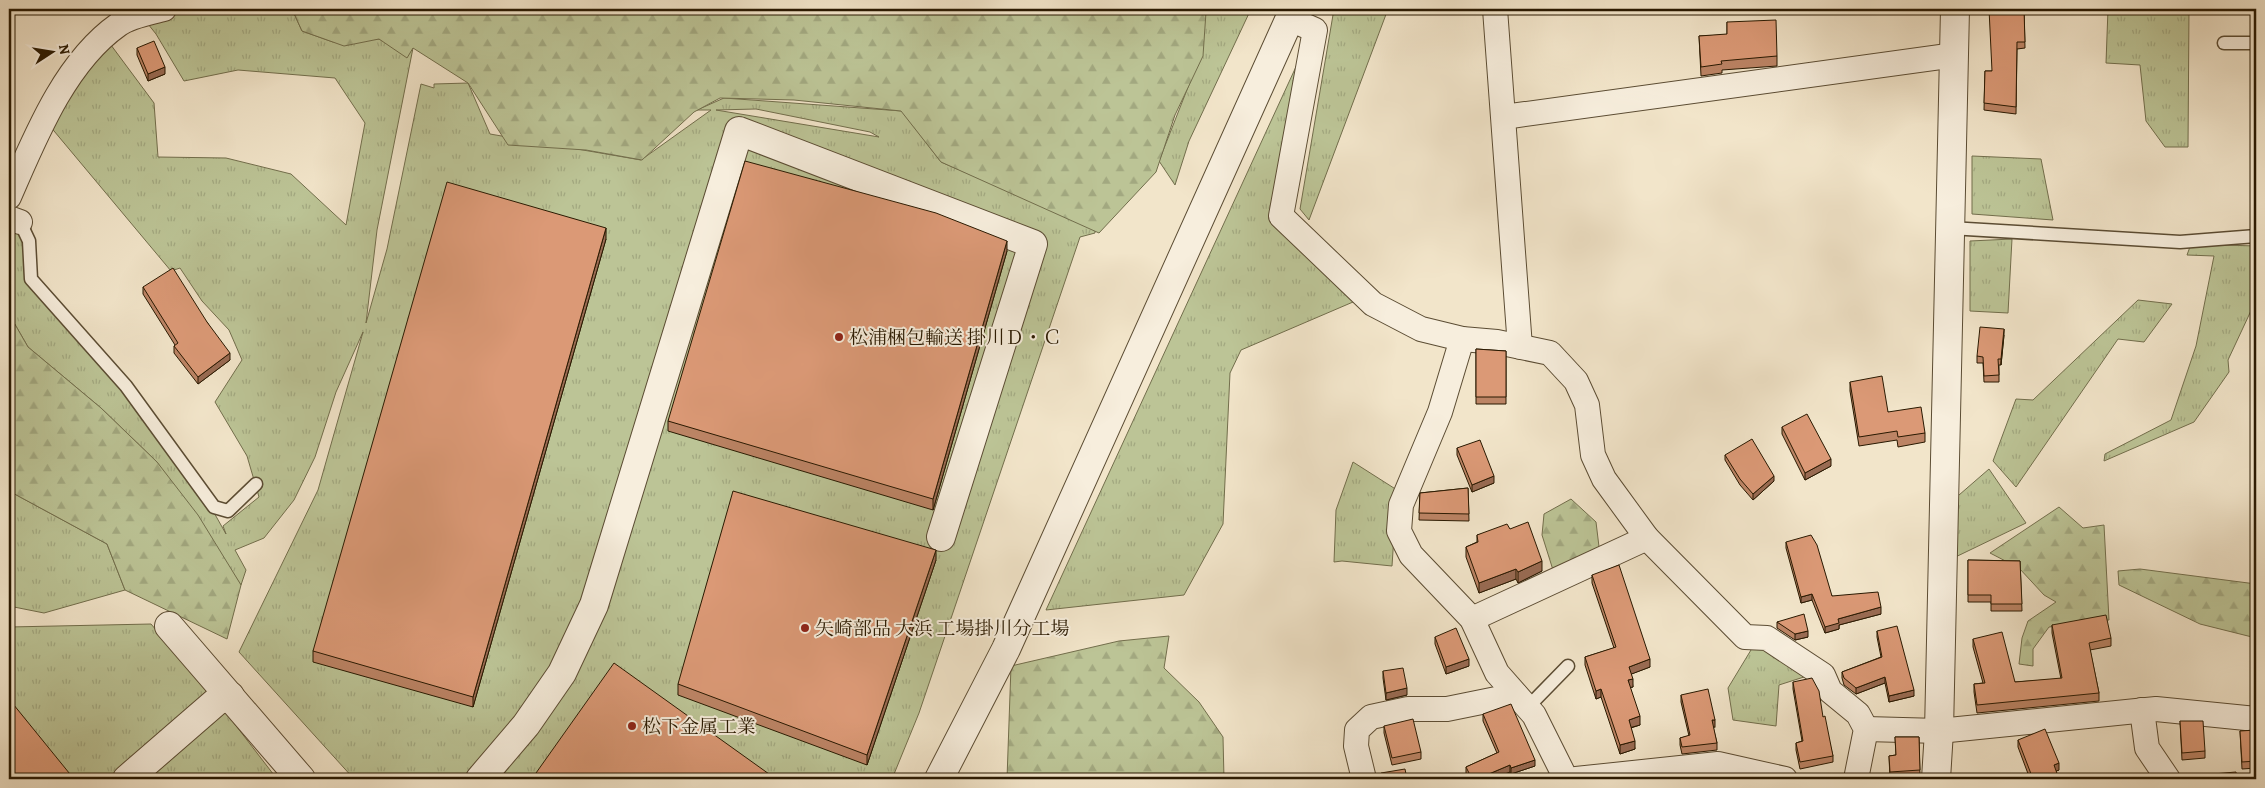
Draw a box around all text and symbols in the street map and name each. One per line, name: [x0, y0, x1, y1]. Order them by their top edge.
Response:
north arrow: [28, 28, 78, 78]
text: N: [54, 42, 75, 56]
place label: 松浦梱包輸送 掛川Ｄ・Ｃ: [849, 325, 1062, 351]
marker: 松浦梱包輸送 掛川Ｄ・Ｃ: [833, 331, 845, 343]
place label: 矢崎部品 大浜 工場掛川分工場: [815, 616, 1070, 642]
marker: 矢崎部品 大浜 工場掛川分工場: [799, 622, 811, 634]
place label: 松下金属工業: [642, 714, 756, 740]
marker: 松下金属工業: [626, 720, 638, 732]

